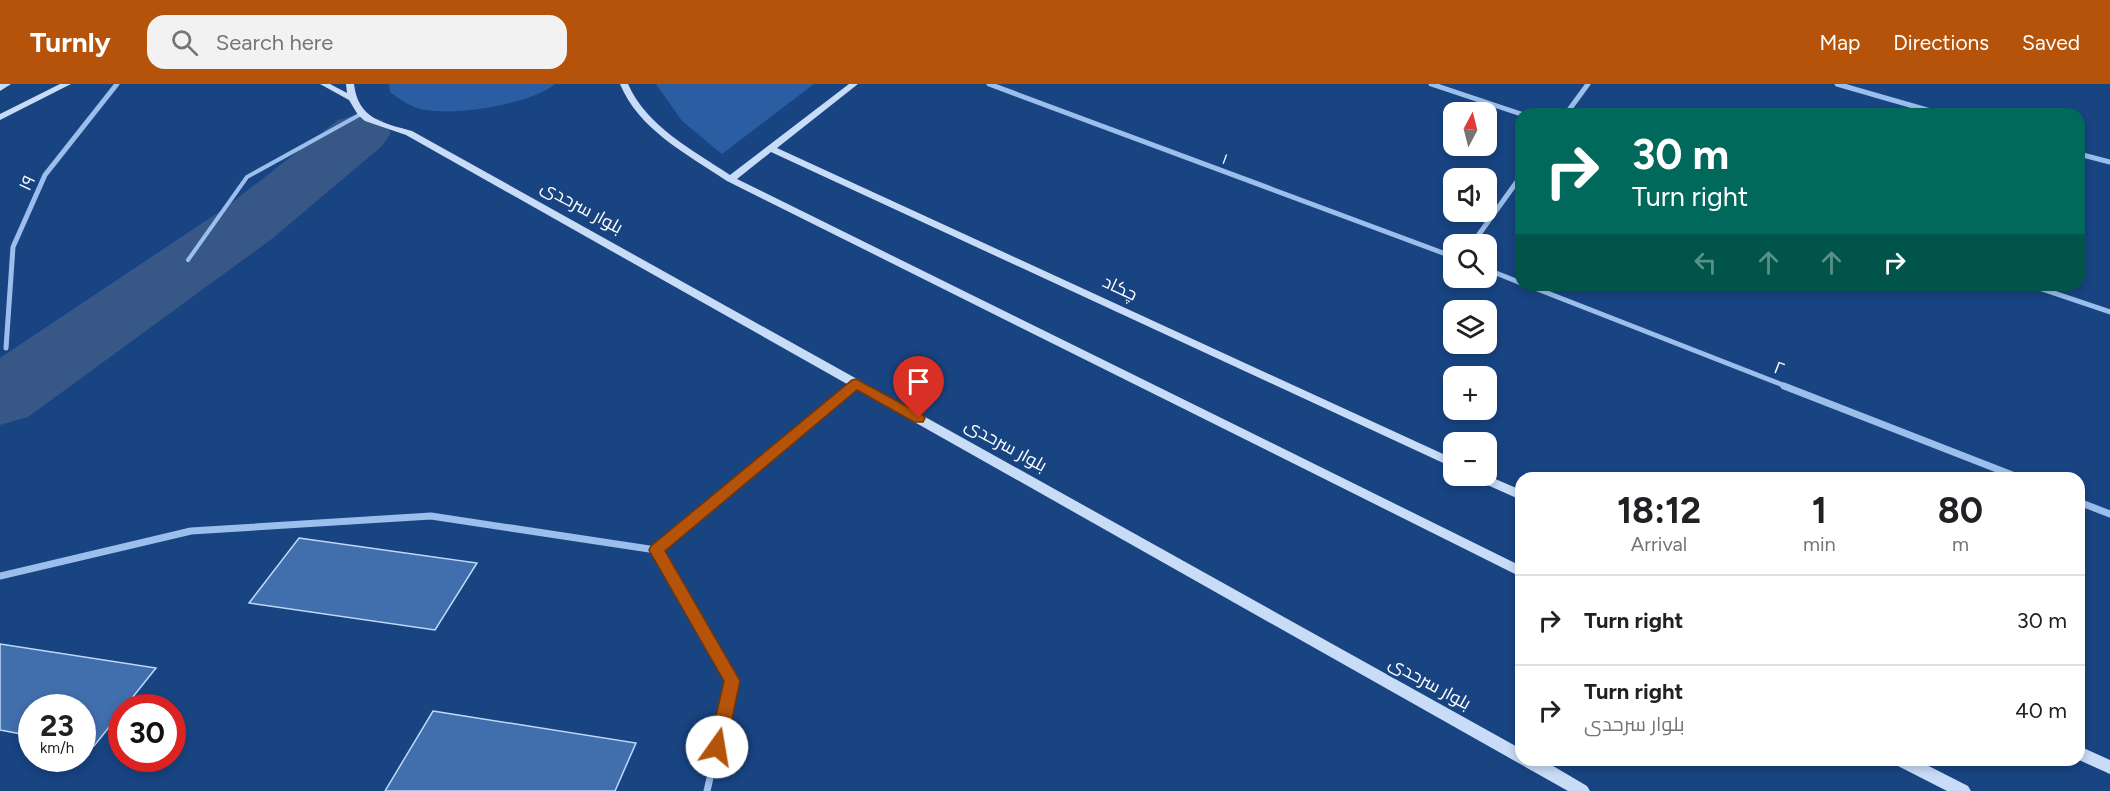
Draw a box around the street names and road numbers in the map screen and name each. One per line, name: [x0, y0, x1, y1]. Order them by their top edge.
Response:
street label: ۱: [1220, 150, 1230, 168]
street label: ۱۹: [14, 172, 40, 194]
street label: بلوار سرحدی: [537, 175, 627, 239]
street label: چکاد: [1099, 270, 1141, 306]
street label: ۲: [1771, 356, 1787, 380]
street label: بلوار سرحدی: [961, 413, 1051, 477]
street label: بلوار سرحدی: [1385, 651, 1475, 715]

